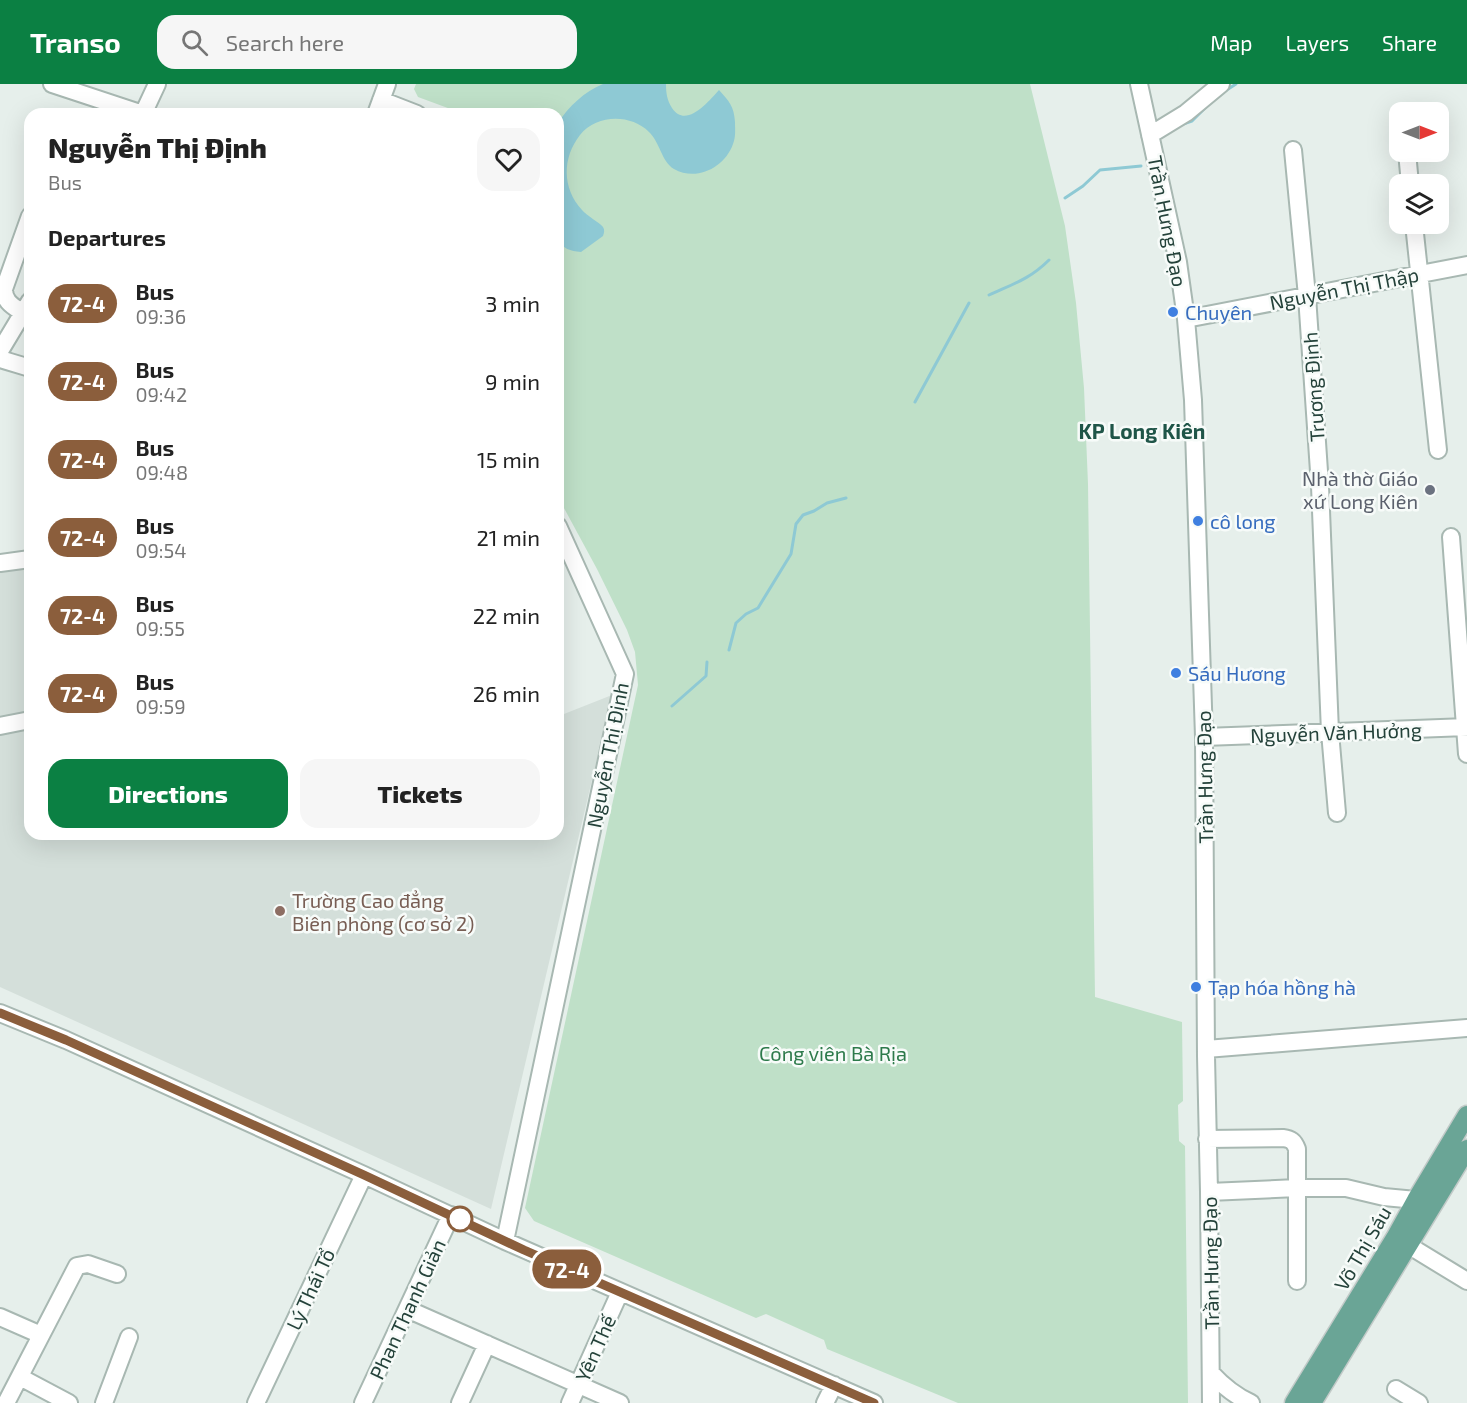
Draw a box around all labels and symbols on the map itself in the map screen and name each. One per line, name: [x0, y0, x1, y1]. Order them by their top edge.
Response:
north arrow: [1389, 102, 1449, 162]
street label: Trần Hưng Đạo: [1144, 153, 1192, 289]
street label: Nguyễn Thị Thập: [1267, 262, 1421, 314]
place label: Chuyên: [1185, 300, 1252, 324]
marker: Chuyên: [1166, 305, 1180, 319]
street label: Trương Định: [1297, 331, 1329, 443]
district label: KP Long Kiên: [1078, 418, 1206, 443]
place label: Nhà thờ Giáo xứ Long Kiên: [1302, 466, 1418, 513]
marker: Nhà thờ Giáo xứ Long Kiên: [1423, 483, 1437, 497]
place label: cô long: [1210, 509, 1276, 533]
marker: cô long: [1191, 514, 1205, 528]
place label: Sáu Hương: [1188, 661, 1286, 685]
marker: Sáu Hương: [1169, 666, 1183, 680]
street label: Nguyễn Thị Định: [581, 680, 633, 830]
street label: Trần Hưng Đạo: [1191, 710, 1217, 844]
street label: Nguyễn Văn Hưởng: [1250, 717, 1422, 747]
place label: Trường Cao đẳng Biên phòng (cơ sở 2): [292, 888, 474, 935]
marker: Trường Cao đẳng Biên phòng (cơ sở 2): [273, 904, 287, 918]
place label: Tạp hóa hồng hà: [1208, 975, 1356, 999]
marker: Tạp hóa hồng hà: [1189, 980, 1203, 994]
park label: Công viên Bà Rịa: [759, 1041, 907, 1065]
street label: Trần Hưng Đạo: [1197, 1196, 1223, 1330]
street label: Võ Thị Sáu: [1328, 1202, 1396, 1294]
unlabelled marker: [447, 1206, 473, 1232]
street label: Phan Thanh Giản: [364, 1235, 450, 1383]
street label: Lý Thái Tổ: [281, 1245, 339, 1333]
line badge: 72-4: [525, 1250, 609, 1288]
street label: Yên Thế: [570, 1311, 620, 1385]

